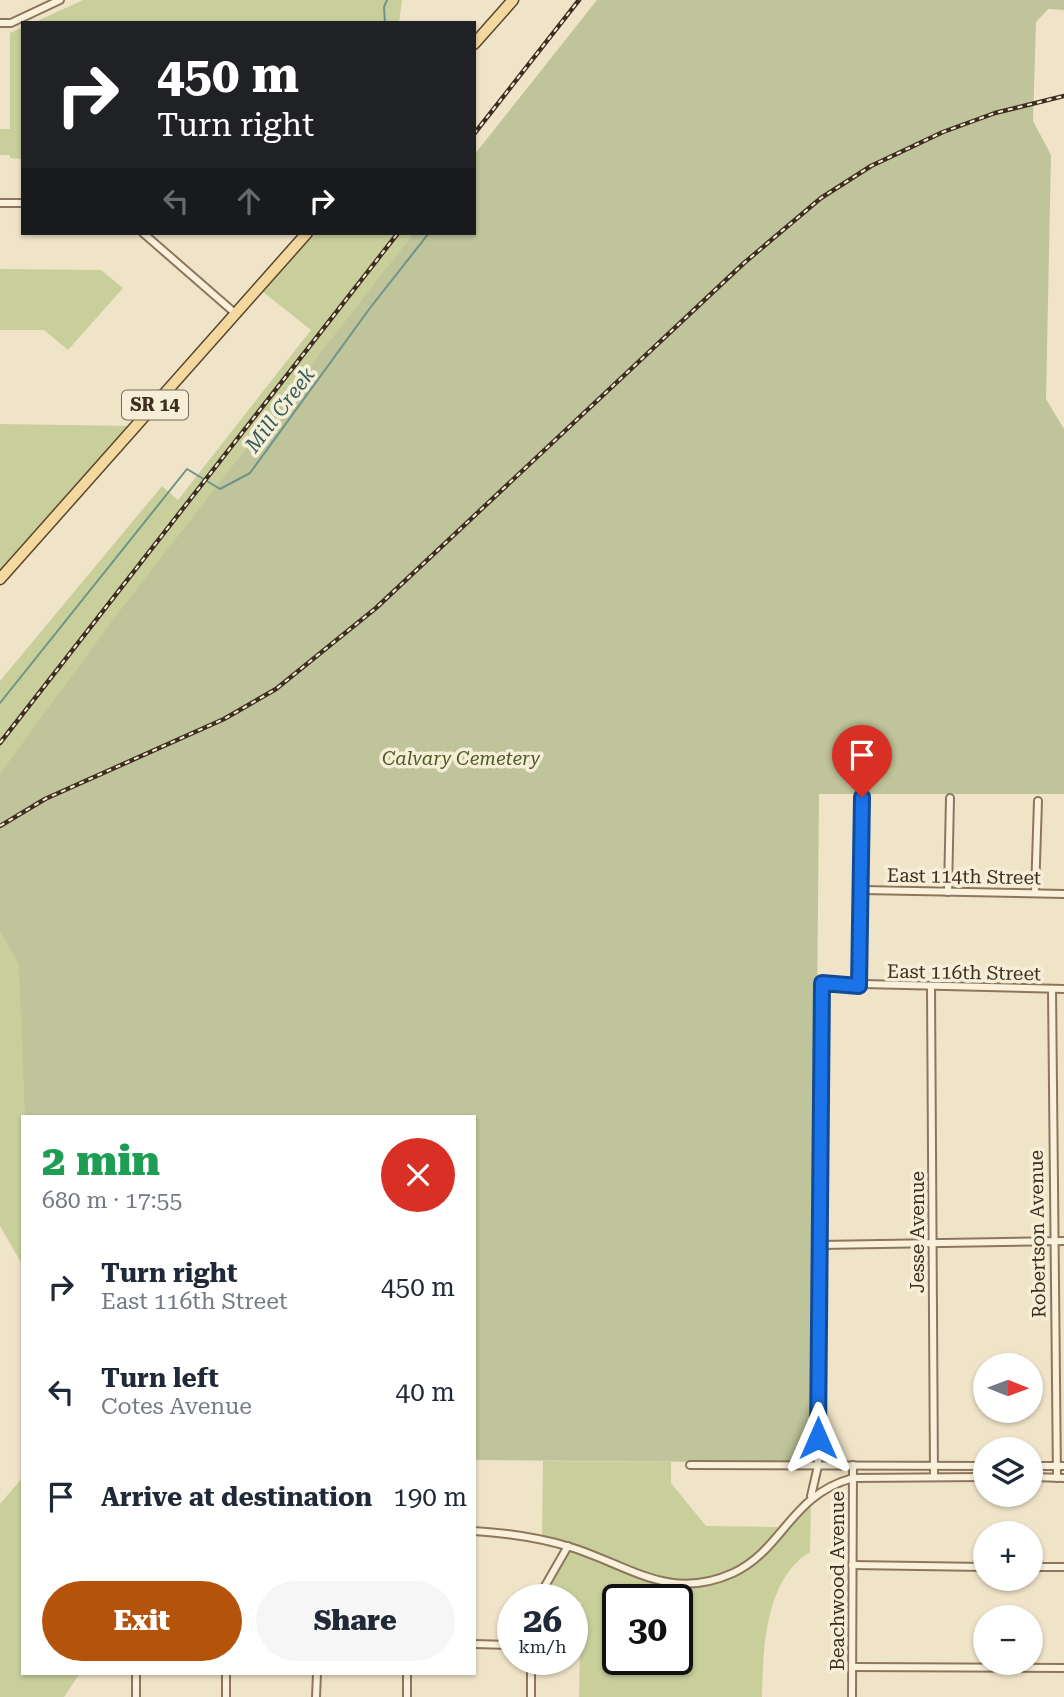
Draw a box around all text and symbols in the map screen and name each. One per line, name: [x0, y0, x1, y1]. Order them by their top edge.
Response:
text: 450 m: [157, 47, 299, 104]
icon: right: [42, 49, 133, 140]
text: Turn right: [157, 106, 314, 144]
icon: left: [157, 182, 195, 220]
icon: ahead: [230, 182, 268, 220]
icon: right: [303, 182, 341, 220]
water label: Mill Creek: [240, 362, 320, 458]
road number: SR 14: [122, 390, 188, 419]
pin: [832, 725, 892, 797]
icon: arrive: [843, 736, 881, 774]
park label: Calvary Cemetery: [382, 747, 540, 770]
street label: East 114th Street: [887, 864, 1041, 889]
street label: East 116th Street: [887, 960, 1041, 985]
text: 2 min: [42, 1136, 160, 1185]
button: close: [381, 1138, 455, 1212]
street label: Robertson Avenue: [1025, 1150, 1050, 1318]
street label: Jesse Avenue: [906, 1171, 929, 1293]
text: 680 m · 17:55: [42, 1187, 182, 1214]
text: Turn right: [101, 1258, 237, 1288]
icon: right: [42, 1268, 80, 1306]
text: 450 m: [381, 1272, 455, 1302]
text: East 116th Street: [101, 1288, 288, 1315]
north arrow: [973, 1353, 1043, 1423]
map controls: [973, 1353, 1043, 1675]
text: Turn left: [101, 1363, 219, 1393]
icon: left: [42, 1373, 80, 1411]
text: 40 m: [396, 1377, 455, 1407]
text: Cotes Avenue: [101, 1393, 252, 1420]
position arrow: [781, 1401, 855, 1475]
button: layers: [973, 1437, 1043, 1507]
icon: arrive: [42, 1478, 80, 1516]
text: Arrive at destination: [101, 1482, 372, 1512]
text: 190 m: [393, 1482, 467, 1512]
street label: Beachwood Avenue: [826, 1491, 849, 1671]
button: +: [973, 1521, 1043, 1591]
button: Exit: [42, 1581, 242, 1661]
button: Share: [256, 1581, 455, 1661]
speed limit sign: 30: [602, 1584, 693, 1675]
text: 26: [523, 1600, 562, 1641]
button: −: [973, 1605, 1043, 1675]
text: km/h: [518, 1636, 567, 1657]

